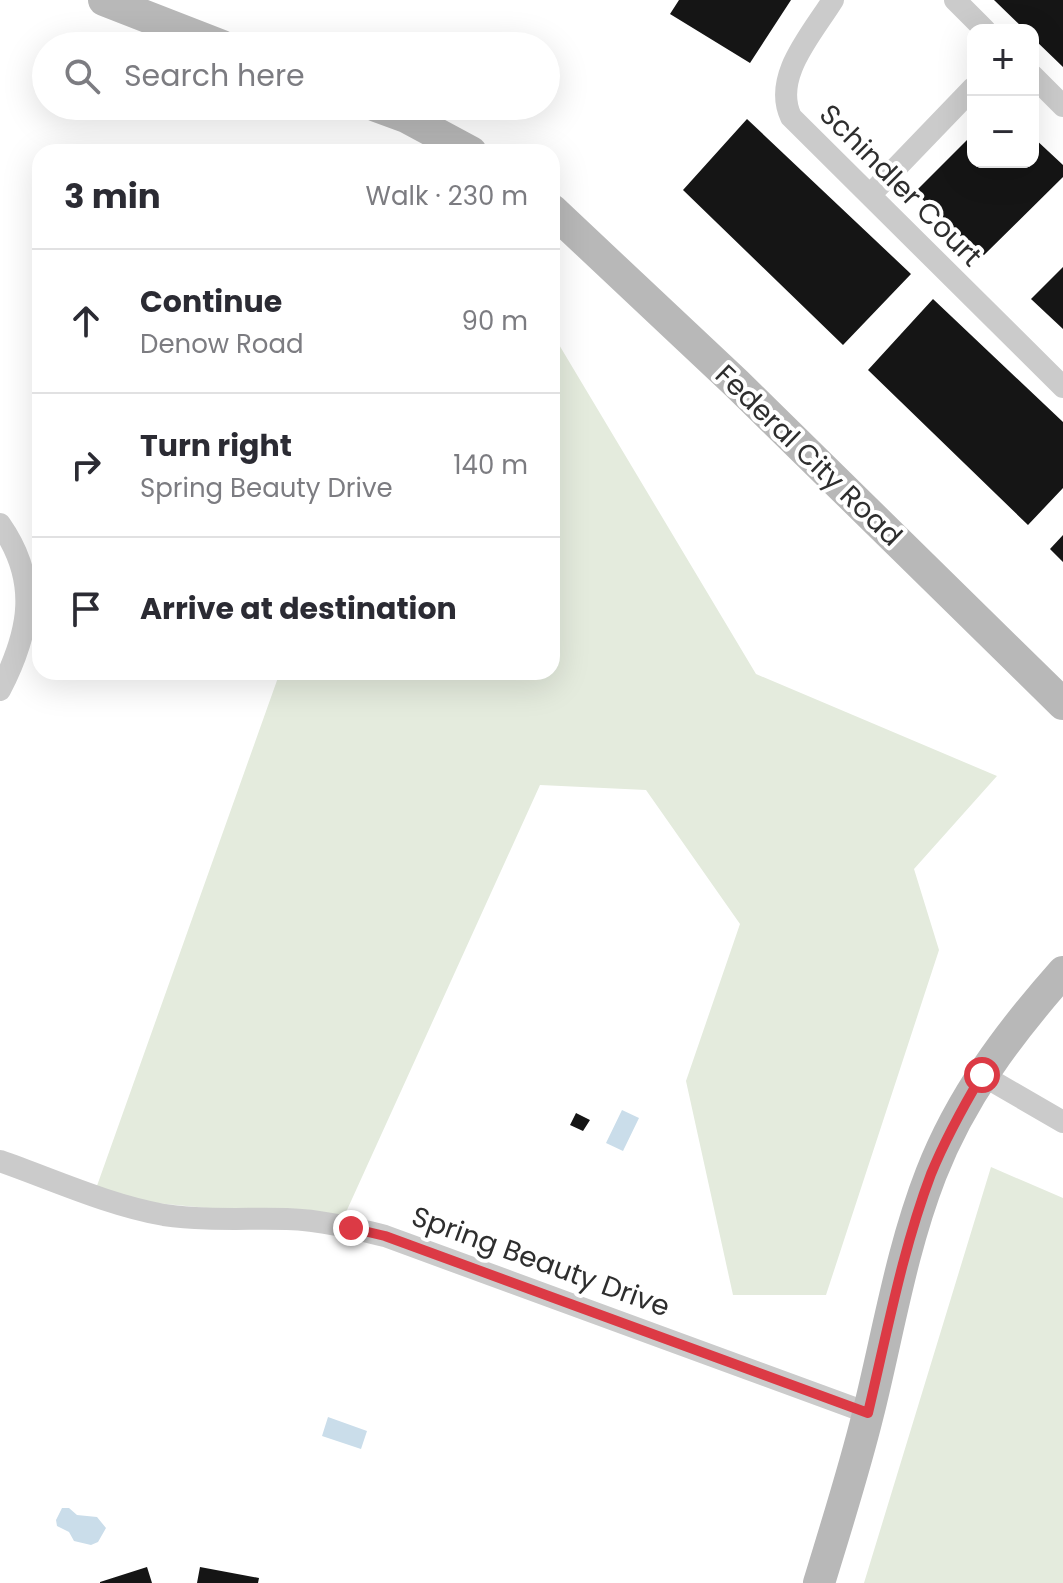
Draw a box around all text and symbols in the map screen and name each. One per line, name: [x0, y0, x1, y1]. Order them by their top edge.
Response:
map controls: [967, 24, 1039, 168]
button: +: [967, 24, 1039, 96]
search box: [32, 32, 560, 120]
icon: search: [60, 54, 104, 98]
text: Search here: [124, 54, 305, 97]
street label: Schindler Court: [811, 95, 991, 275]
button: −: [967, 96, 1039, 168]
text: 3 min: [64, 172, 161, 220]
text: Walk · 230 m: [366, 178, 528, 214]
text: Continue: [140, 280, 282, 323]
icon: ahead: [64, 299, 108, 343]
text: 90 m: [462, 303, 528, 339]
text: Denow Road: [140, 326, 304, 362]
street label: Federal City Road: [707, 356, 911, 555]
text: Turn right: [140, 424, 292, 467]
icon: right: [64, 443, 108, 487]
text: 140 m: [453, 447, 528, 483]
text: Spring Beauty Drive: [140, 470, 393, 506]
icon: arrive: [64, 587, 108, 631]
text: Arrive at destination: [140, 587, 457, 630]
route start: [964, 1057, 1000, 1093]
street label: Spring Beauty Drive: [406, 1197, 675, 1326]
route end: [333, 1210, 369, 1246]

